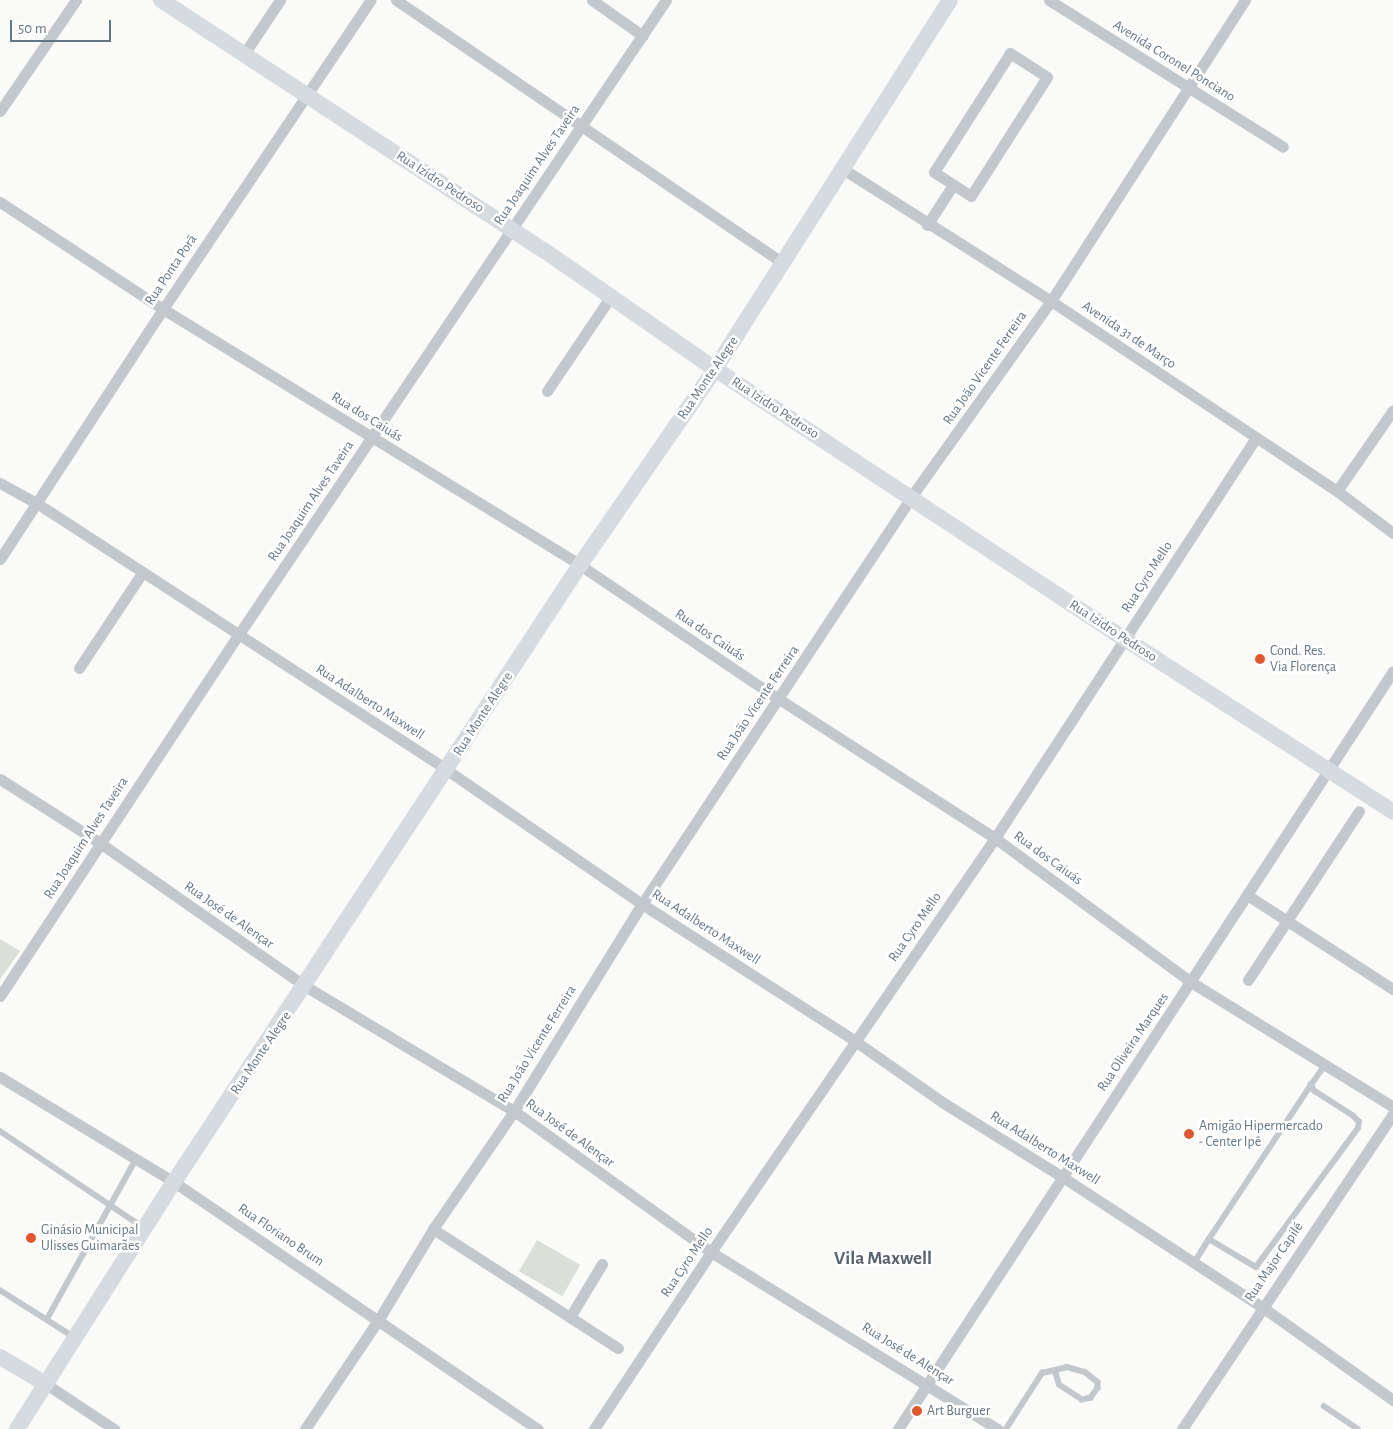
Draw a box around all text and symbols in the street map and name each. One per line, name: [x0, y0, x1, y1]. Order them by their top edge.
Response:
scale bar: [12, 10, 114, 42]
street label: Avenida Coronel Ponciano: [1110, 17, 1238, 105]
text: 50 m: [18, 21, 47, 36]
street label: Rua Joaquim Alves Taveira: [490, 102, 584, 228]
street label: Rua Izidro Pedroso: [393, 147, 487, 217]
street label: Rua Ponta Porã: [141, 231, 201, 309]
street label: Avenida 31 de Março: [1079, 297, 1179, 373]
street label: Rua João Vicente Ferreira: [939, 308, 1031, 428]
street label: Rua Monte Alegre: [674, 333, 742, 423]
street label: Rua Izidro Pedroso: [728, 373, 822, 443]
street label: Rua dos Caiuás: [328, 388, 406, 446]
street label: Rua Joaquim Alves Taveira: [264, 438, 358, 564]
street label: Rua Cyro Mello: [1118, 538, 1176, 616]
street label: Rua Izidro Pedroso: [1066, 596, 1160, 666]
street label: Rua dos Caiuás: [672, 605, 748, 665]
street label: Rua João Vicente Ferreira: [713, 642, 803, 764]
place label: Cond. Res. Via Florença: [1270, 643, 1336, 676]
marker: Cond. Res. Via Florença: [1254, 653, 1266, 665]
street label: Rua Adalberto Maxwell: [313, 661, 427, 743]
street label: Rua Monte Alegre: [450, 669, 516, 759]
street label: Rua Joaquim Alves Taveira: [40, 774, 132, 902]
street label: Rua dos Caiuás: [1010, 827, 1086, 889]
street label: Rua José de Alençar: [181, 878, 277, 952]
street label: Rua Adalberto Maxwell: [649, 886, 763, 968]
street label: Rua Cyro Mello: [885, 889, 945, 965]
street label: Rua João Vicente Ferreira: [494, 982, 580, 1106]
street label: Rua Oliveira Marques: [1094, 989, 1172, 1095]
street label: Rua Monte Alegre: [227, 1008, 295, 1098]
street label: Rua José de Alençar: [522, 1095, 618, 1171]
street label: Rua Adalberto Maxwell: [987, 1107, 1103, 1189]
place label: Amigão Hipermercado - Center Ipê: [1199, 1118, 1323, 1150]
marker: Amigão Hipermercado - Center Ipê: [1183, 1128, 1195, 1140]
street label: Rua Floriano Brum: [235, 1200, 327, 1270]
street label: Rua Major Capilé: [1241, 1219, 1307, 1305]
place label: Ginásio Municipal Ulisses Guimarães: [41, 1222, 140, 1254]
street label: Rua Cyro Mello: [657, 1224, 717, 1300]
marker: Ginásio Municipal Ulisses Guimarães: [25, 1232, 37, 1244]
district label: Vila Maxwell: [834, 1248, 932, 1270]
street label: Rua José de Alençar: [859, 1319, 957, 1389]
place label: Art Burguer: [927, 1403, 990, 1419]
marker: Art Burguer: [911, 1405, 923, 1417]

